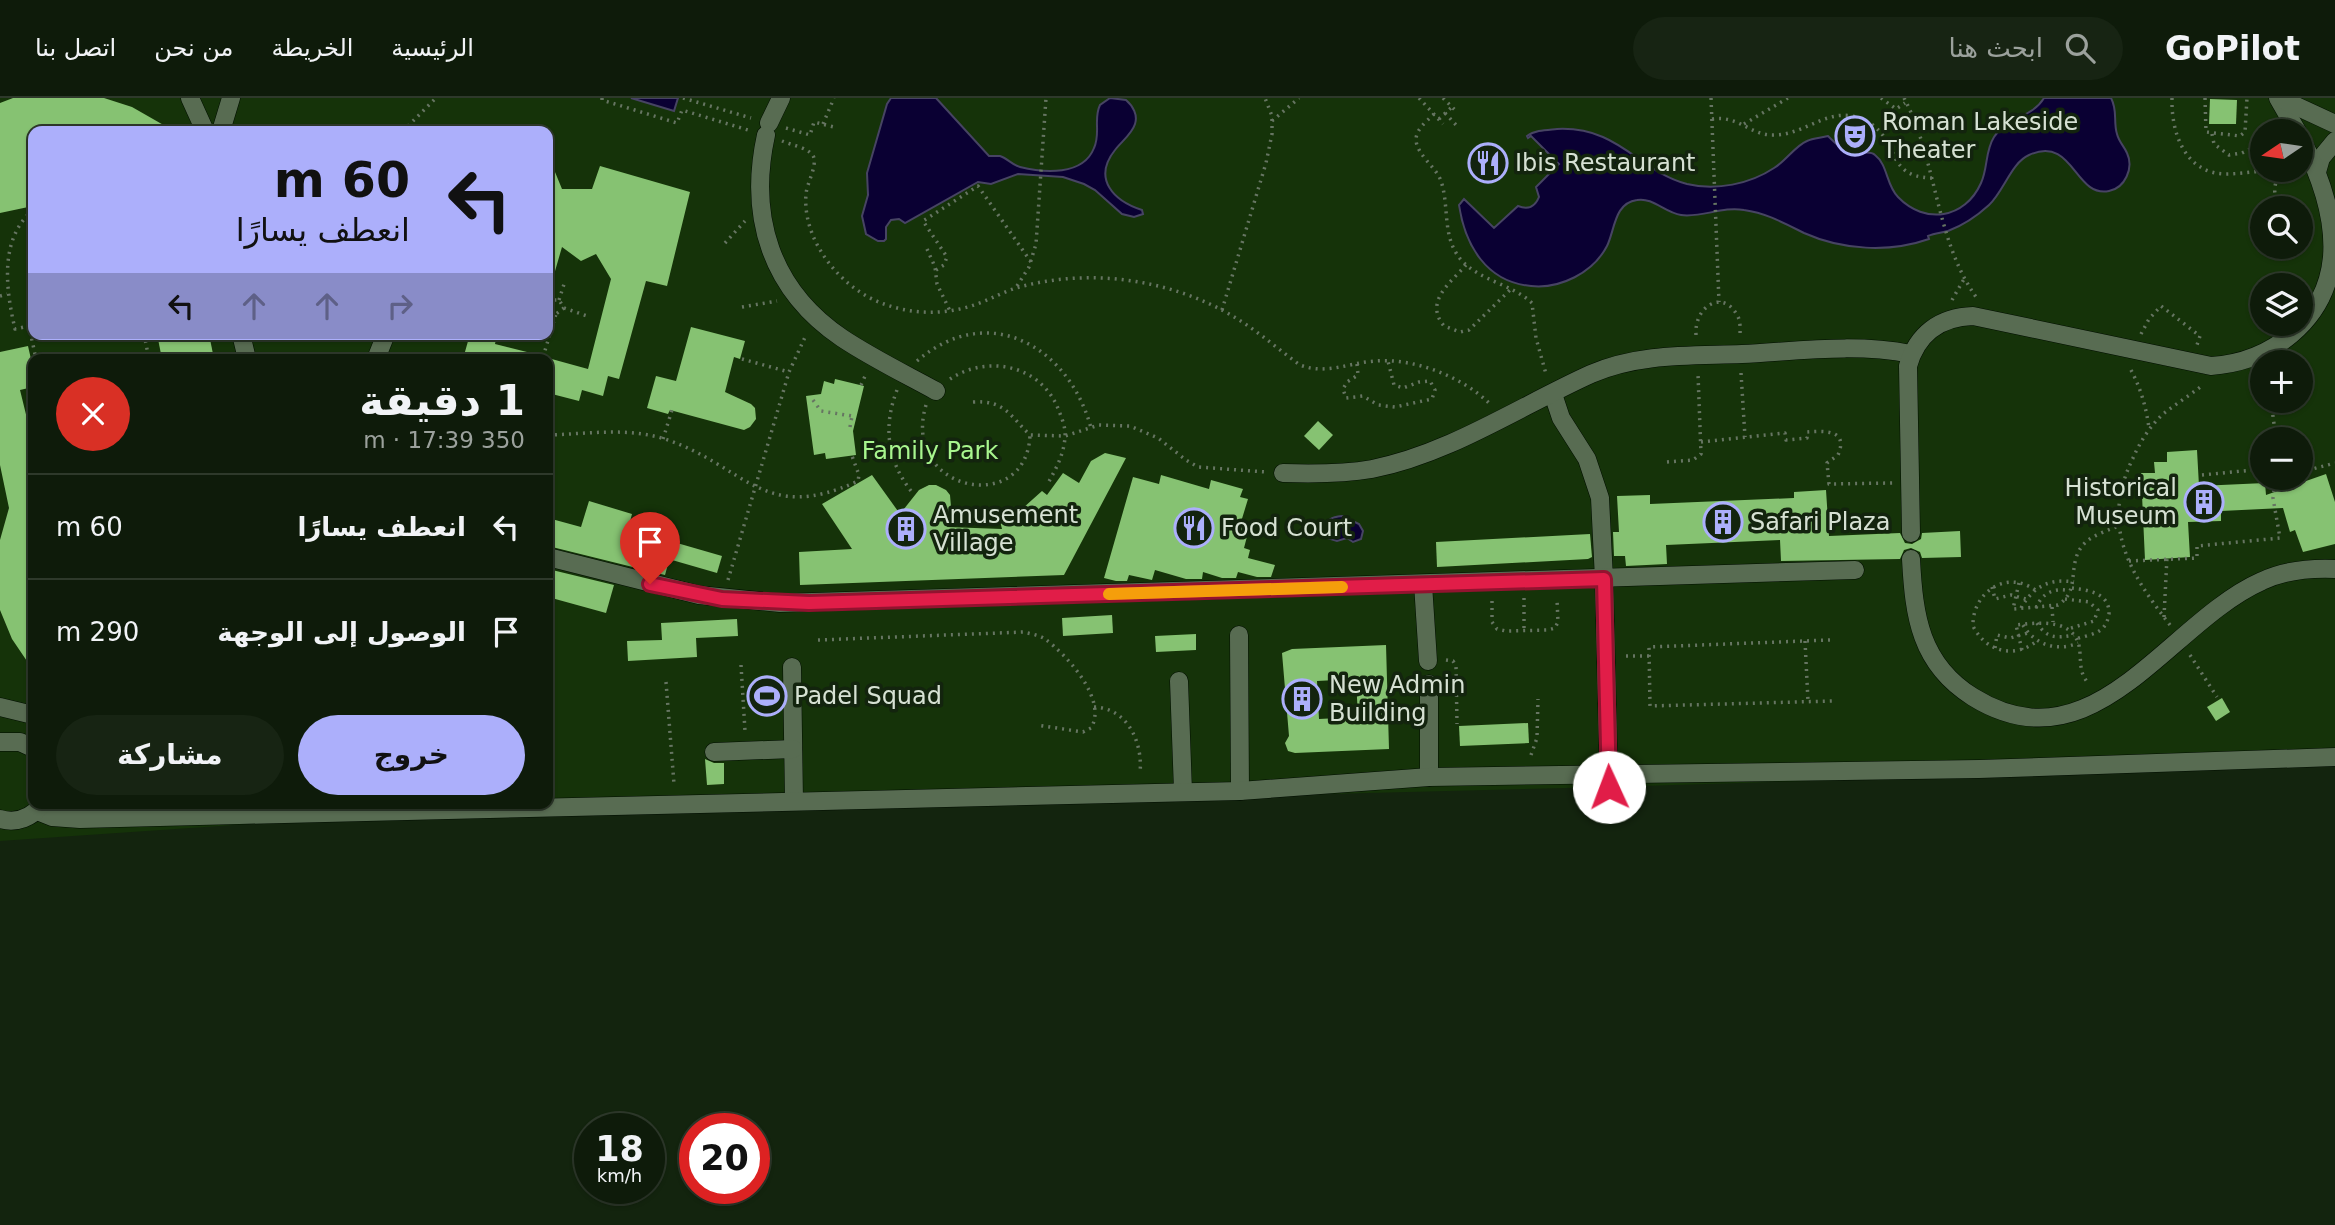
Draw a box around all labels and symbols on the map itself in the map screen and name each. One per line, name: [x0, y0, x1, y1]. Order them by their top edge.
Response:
place label: Roman Lakeside Theater: [1881, 108, 2078, 164]
theatre icon: Roman Lakeside Theater: [1834, 115, 1876, 157]
north arrow: [2250, 119, 2314, 182]
restaurant icon: Ibis Restaurant: [1467, 142, 1509, 184]
place label: Ibis Restaurant: [1515, 149, 1696, 177]
park label: Family Park: [862, 437, 998, 465]
place label: Historical Museum: [2065, 474, 2177, 530]
building icon: Historical Museum: [2183, 481, 2225, 523]
place label: Amusement Village: [933, 501, 1078, 557]
building icon: Safari Plaza: [1702, 501, 1744, 543]
restaurant icon: Food Court: [1173, 507, 1215, 549]
building icon: Amusement Village: [885, 508, 927, 550]
place label: Safari Plaza: [1750, 508, 1890, 536]
pin: [620, 512, 680, 584]
place label: Food Court: [1221, 514, 1352, 542]
place label: New Admin Building: [1329, 671, 1465, 727]
sports icon: Padel Squad: [746, 675, 788, 717]
building icon: New Admin Building: [1281, 678, 1323, 720]
place label: Padel Squad: [794, 682, 942, 710]
position arrow: [1572, 750, 1646, 824]
speed limit sign: 20: [679, 1113, 770, 1204]

